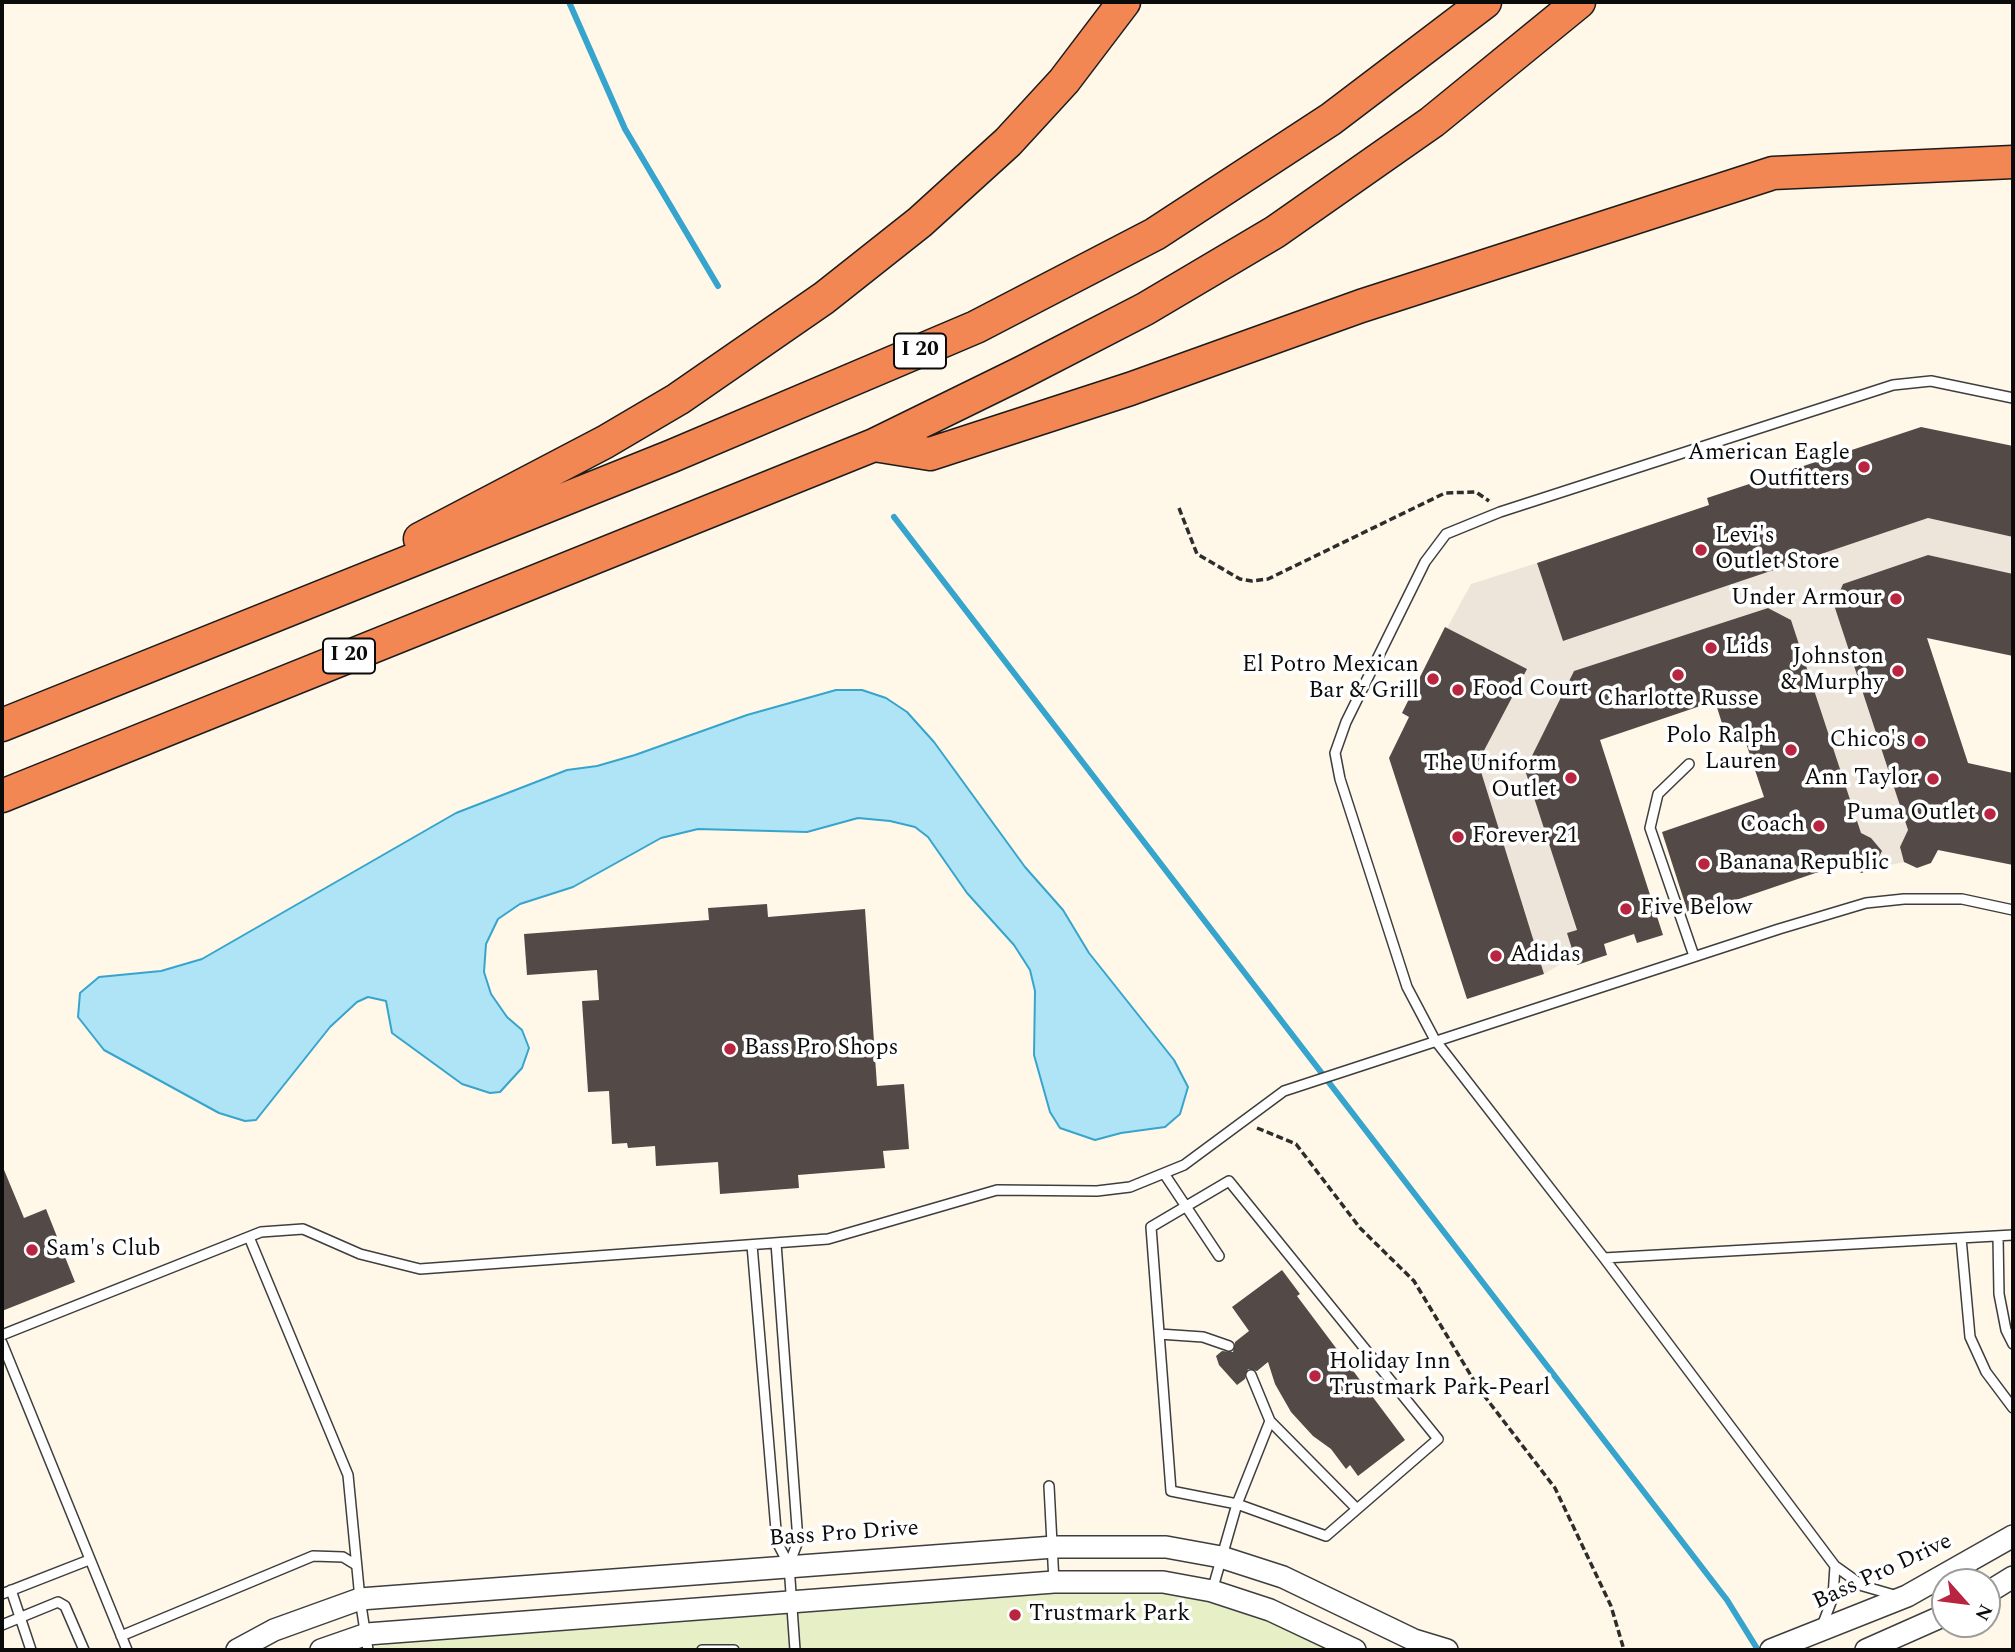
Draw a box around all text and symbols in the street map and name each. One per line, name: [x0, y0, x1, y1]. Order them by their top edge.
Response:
road number: I 20: [894, 334, 946, 368]
place label: American Eagle Outfitters: [1688, 440, 1850, 494]
marker: American Eagle Outfitters: [1856, 459, 1872, 475]
place label: Levi's Outlet Store: [1715, 523, 1840, 577]
marker: Levi's Outlet Store: [1693, 542, 1709, 558]
place label: Under Armour: [1731, 585, 1882, 613]
marker: Under Armour: [1888, 591, 1904, 607]
place label: Lids: [1725, 634, 1770, 662]
road number: I 20: [323, 638, 375, 674]
marker: Lids: [1703, 640, 1719, 656]
place label: Johnston & Murphy: [1781, 644, 1884, 698]
place label: El Potro Mexican Bar & Grill: [1242, 652, 1419, 706]
marker: Johnston & Murphy: [1890, 663, 1906, 679]
marker: Charlotte Russe: [1670, 667, 1686, 683]
marker: El Potro Mexican Bar & Grill: [1425, 671, 1441, 687]
place label: Food Court: [1472, 676, 1588, 704]
marker: Food Court: [1450, 682, 1466, 698]
place label: Charlotte Russe: [1597, 686, 1759, 714]
place label: Polo Ralph Lauren: [1666, 723, 1777, 777]
place label: Chico's: [1830, 727, 1906, 755]
marker: Chico's: [1912, 733, 1928, 749]
marker: Polo Ralph Lauren: [1783, 742, 1799, 758]
place label: The Uniform Outlet: [1423, 751, 1557, 805]
place label: Ann Taylor: [1804, 765, 1919, 793]
marker: The Uniform Outlet: [1563, 770, 1579, 786]
marker: Ann Taylor: [1925, 771, 1941, 787]
place label: Puma Outlet: [1846, 800, 1976, 828]
marker: Puma Outlet: [1982, 806, 1998, 822]
place label: Coach: [1740, 812, 1805, 840]
marker: Coach: [1811, 818, 1827, 834]
place label: Forever 21: [1472, 823, 1578, 851]
marker: Forever 21: [1450, 829, 1466, 845]
place label: Banana Republic: [1718, 850, 1889, 878]
marker: Banana Republic: [1696, 856, 1712, 872]
place label: Five Below: [1640, 895, 1752, 923]
marker: Five Below: [1618, 901, 1634, 917]
place label: Adidas: [1510, 942, 1581, 970]
marker: Adidas: [1488, 948, 1504, 964]
place label: Bass Pro Shops: [744, 1035, 899, 1063]
marker: Bass Pro Shops: [722, 1041, 738, 1057]
place label: Sam's Club: [46, 1236, 160, 1264]
marker: Sam's Club: [24, 1242, 40, 1258]
place label: Holiday Inn Trustmark Park-Pearl: [1329, 1349, 1550, 1403]
marker: Holiday Inn Trustmark Park-Pearl: [1307, 1368, 1323, 1384]
street label: Bass Pro Drive: [768, 1516, 920, 1554]
street label: Bass Pro Drive: [1809, 1529, 1957, 1617]
north arrow: [1931, 1568, 2001, 1638]
text: N: [1967, 1598, 2000, 1626]
place label: Trustmark Park: [1029, 1601, 1190, 1629]
marker: Trustmark Park: [1007, 1607, 1023, 1623]

